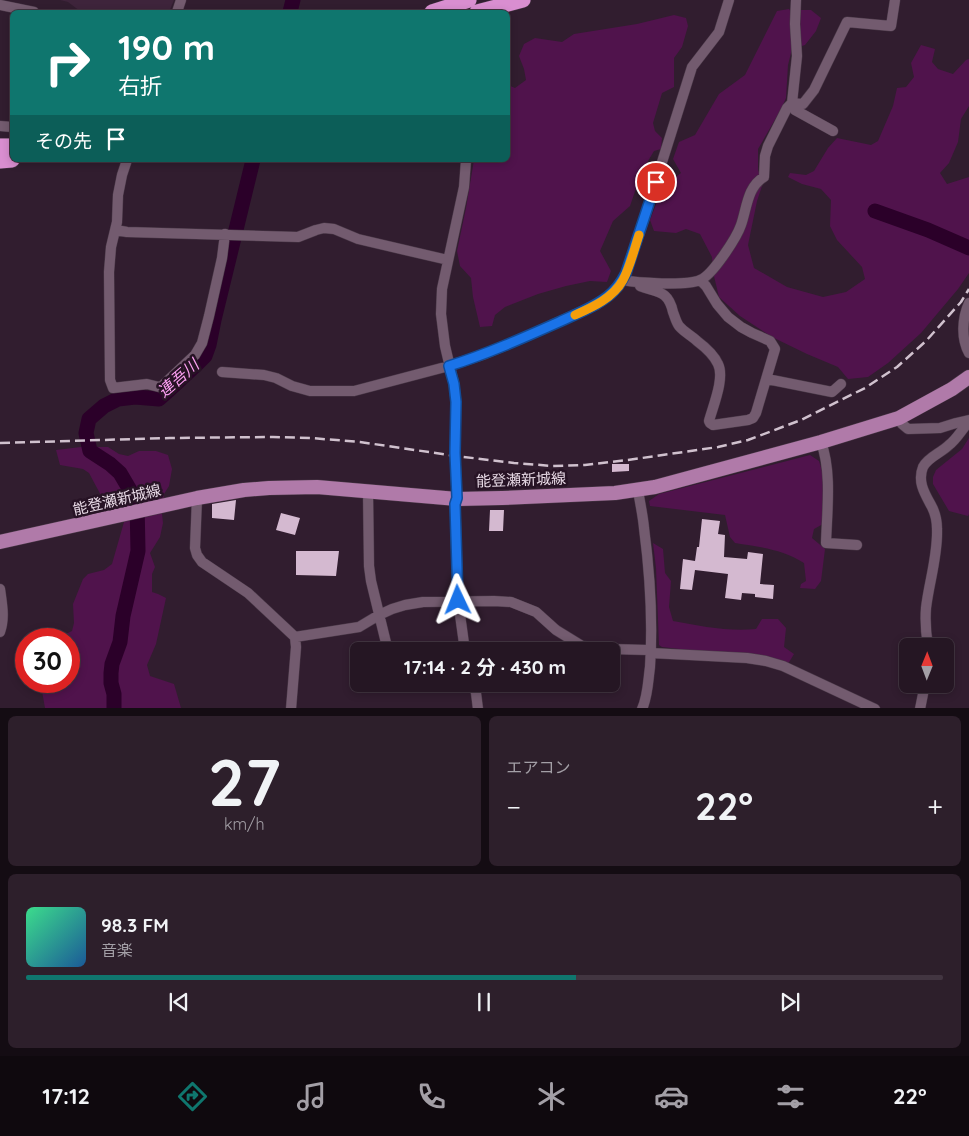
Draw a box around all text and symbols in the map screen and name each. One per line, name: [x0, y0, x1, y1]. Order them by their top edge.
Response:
text: 190 m: [118, 25, 215, 69]
icon: right: [35, 30, 100, 95]
text: 右折: [118, 72, 162, 100]
icon: arrive: [102, 125, 130, 153]
text: その先: [35, 129, 92, 153]
pin: [635, 161, 677, 203]
icon: arrive: [642, 168, 670, 196]
water label: 連吾川: [153, 353, 204, 401]
street label: 能登瀬新城線: [476, 468, 566, 491]
street label: 能登瀬新城線: [71, 480, 163, 519]
position arrow: [431, 573, 483, 625]
speed limit sign: 30: [15, 628, 80, 693]
north arrow: [899, 638, 954, 692]
map controls: [899, 638, 954, 693]
text: 17:14 · 2 分 · 430 m: [404, 655, 566, 679]
text: 27: [208, 741, 281, 822]
text: エアコン: [507, 757, 571, 777]
text: 22°: [695, 782, 753, 830]
text: −: [507, 789, 521, 824]
text: +: [927, 789, 943, 824]
text: km/h: [224, 814, 265, 834]
text: 98.3 FM: [101, 913, 169, 937]
text: 音楽: [101, 940, 133, 960]
icon: previous: [165, 988, 193, 1016]
icon: pause: [470, 988, 498, 1016]
icon: next: [776, 988, 804, 1016]
icon: directions: [175, 1079, 210, 1114]
icon: music: [294, 1079, 329, 1114]
icon: phone: [414, 1079, 449, 1114]
icon: climate: [534, 1079, 569, 1114]
icon: car: [654, 1079, 689, 1114]
icon: filters: [773, 1079, 808, 1114]
text: 17:12: [42, 1082, 90, 1110]
text: 22°: [893, 1082, 927, 1110]

